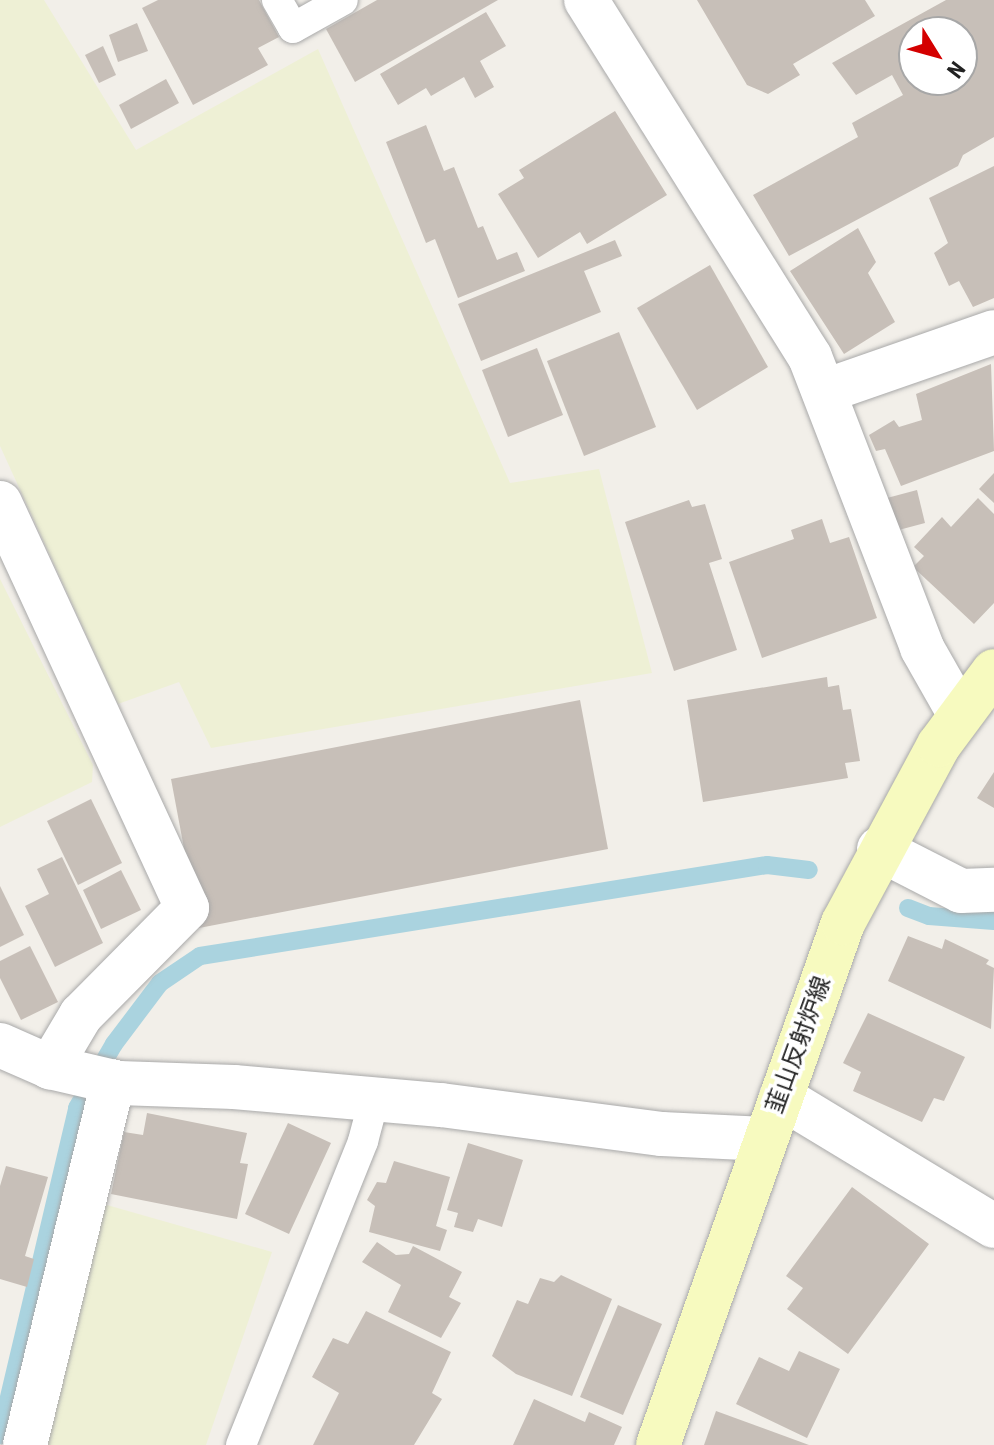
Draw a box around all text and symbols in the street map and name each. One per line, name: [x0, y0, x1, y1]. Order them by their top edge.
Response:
north arrow: [898, 16, 978, 96]
text: N: [942, 57, 970, 82]
street label: 韮山反射炉線: [761, 972, 837, 1118]

